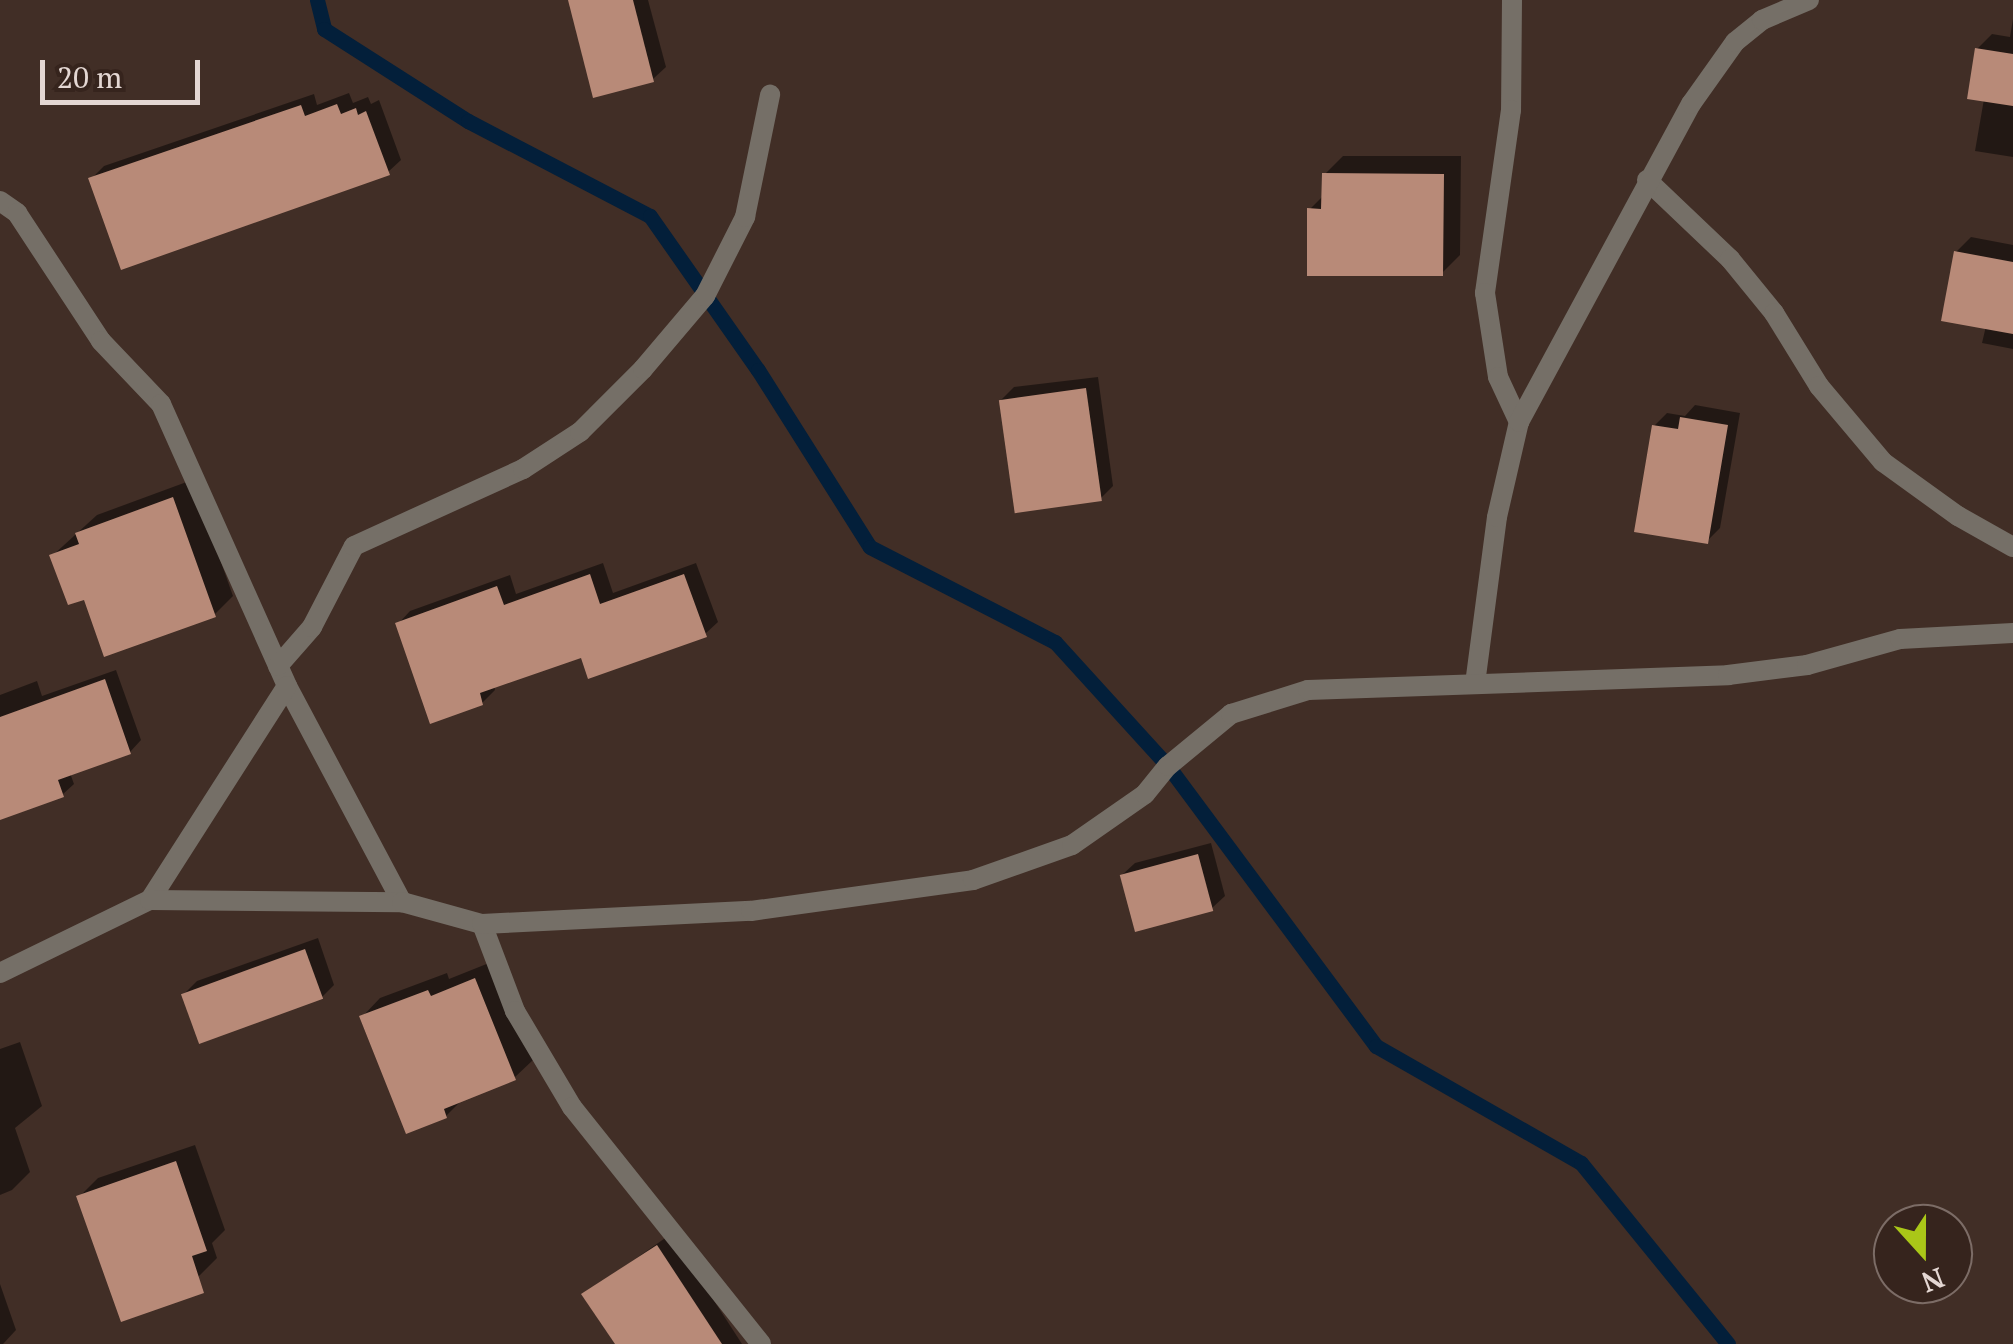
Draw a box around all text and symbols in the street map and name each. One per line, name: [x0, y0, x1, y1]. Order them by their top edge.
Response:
scale bar: [45, 40, 205, 102]
text: 20 m: [57, 57, 122, 97]
north arrow: [1873, 1204, 1973, 1304]
text: N: [1917, 1260, 1950, 1302]

